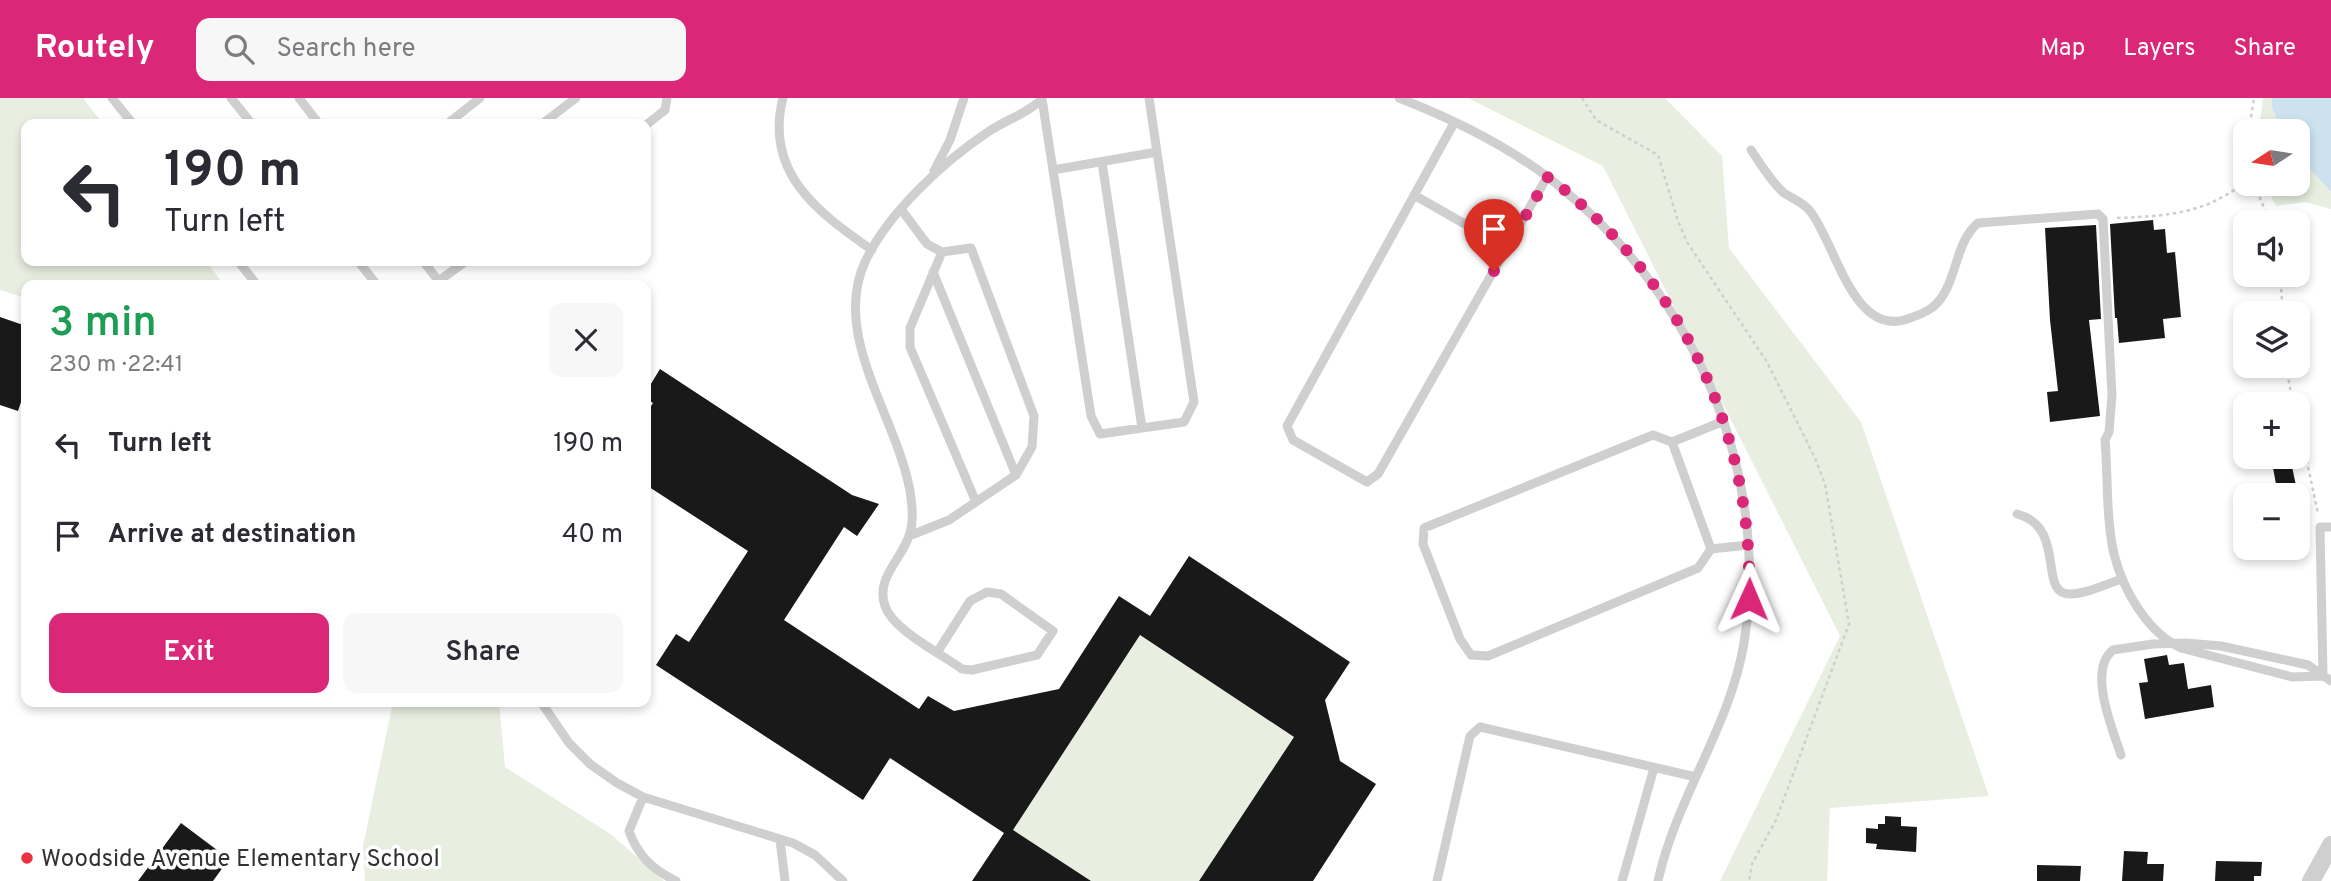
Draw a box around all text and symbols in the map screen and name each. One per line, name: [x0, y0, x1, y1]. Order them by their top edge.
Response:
search box: [196, 18, 686, 81]
text: Routely: [35, 28, 154, 70]
icon: search: [220, 30, 258, 68]
text: Search here: [276, 33, 415, 66]
text: Map: [2040, 34, 2085, 64]
text: Layers: [2123, 34, 2195, 64]
text: Share: [2233, 34, 2296, 64]
north arrow: [2233, 119, 2310, 196]
map controls: [2233, 119, 2310, 560]
text: 190 m: [164, 142, 301, 204]
icon: left: [49, 147, 140, 238]
pin: [1464, 199, 1524, 271]
text: Turn left: [164, 203, 285, 243]
icon: arrive: [1475, 210, 1513, 248]
button: sound: [2233, 210, 2310, 287]
text: 3 min: [49, 298, 157, 351]
button: layers: [2233, 301, 2310, 378]
button: close: [549, 303, 623, 377]
text: 230 m · 22:41: [49, 351, 183, 380]
button: +: [2233, 392, 2310, 469]
icon: left: [49, 426, 87, 464]
text: Turn left: [108, 428, 212, 461]
text: 190 m: [553, 428, 623, 461]
button: −: [2233, 483, 2310, 560]
icon: arrive: [49, 517, 87, 555]
text: Arrive at destination: [108, 519, 356, 552]
text: 40 m: [562, 519, 623, 552]
position arrow: [1712, 562, 1786, 636]
button: Exit: [49, 613, 329, 693]
button: Share: [343, 613, 623, 693]
place label: Woodside Avenue Elementary School: [41, 845, 440, 875]
marker: Woodside Avenue Elementary School: [19, 850, 35, 866]

